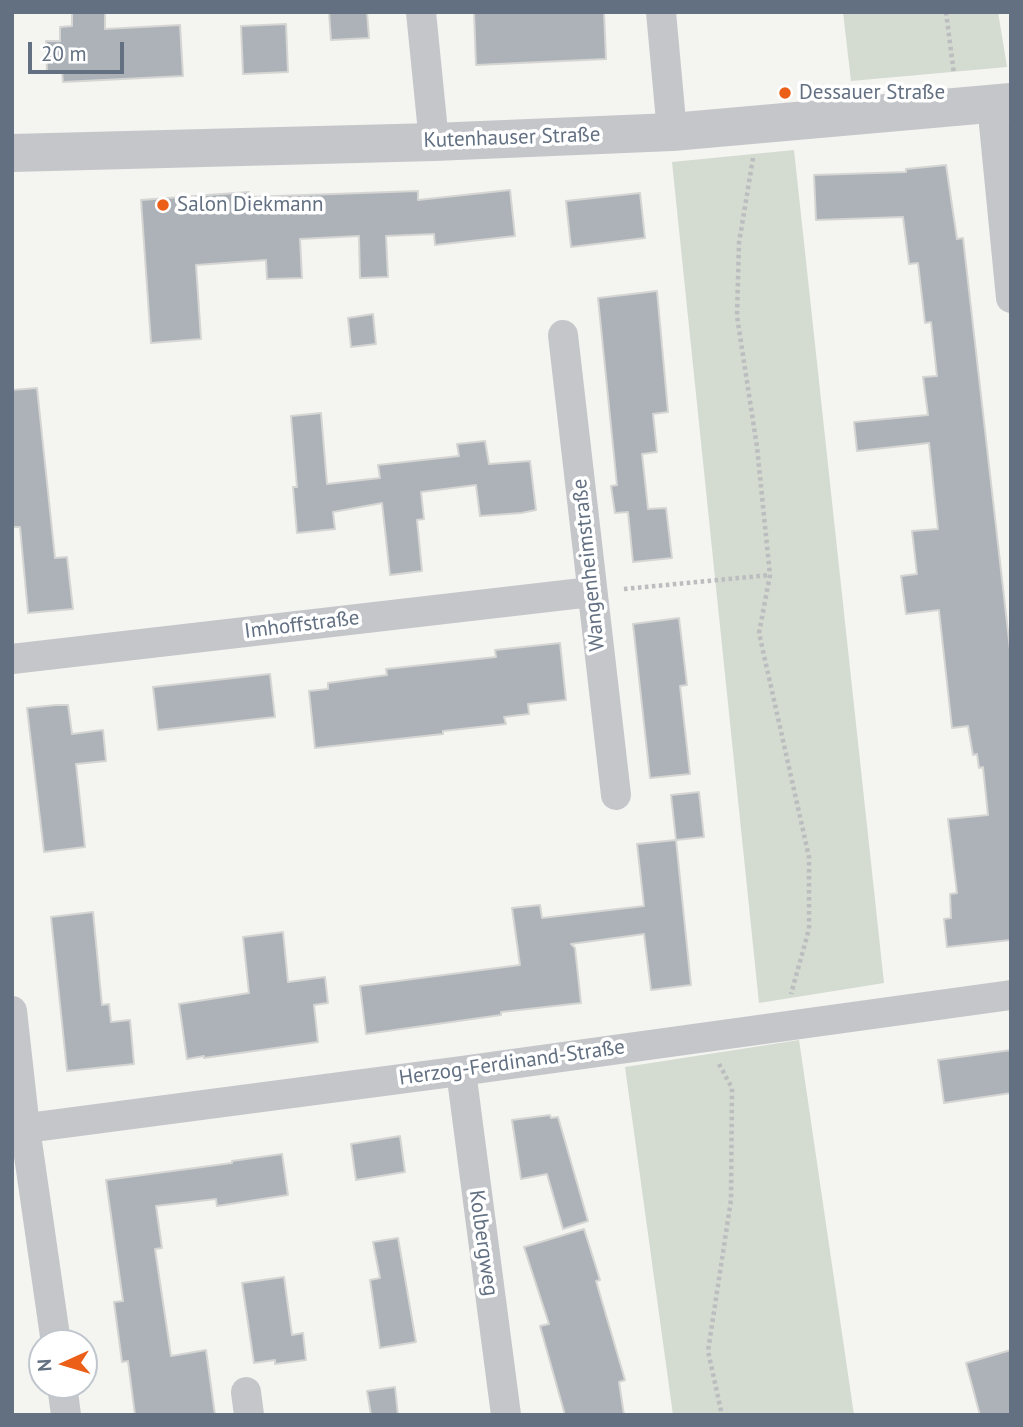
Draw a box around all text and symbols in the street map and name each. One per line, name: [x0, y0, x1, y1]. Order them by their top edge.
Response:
scale bar: [32, 28, 128, 72]
text: 20 m: [41, 40, 87, 67]
place label: Dessauer Straße: [799, 80, 945, 106]
marker: Dessauer Straße: [777, 85, 793, 101]
street label: Kutenhauser Straße: [423, 122, 601, 154]
place label: Salon Diekmann: [177, 192, 324, 218]
marker: Salon Diekmann: [155, 197, 171, 213]
street label: Wangenheimstraße: [567, 478, 611, 652]
street label: Imhoffstraße: [243, 605, 361, 645]
street label: Herzog-Ferdinand-Straße: [397, 1035, 627, 1091]
street label: Kolbergweg: [463, 1188, 503, 1298]
north arrow: [28, 1329, 98, 1399]
text: N: [32, 1358, 56, 1372]

